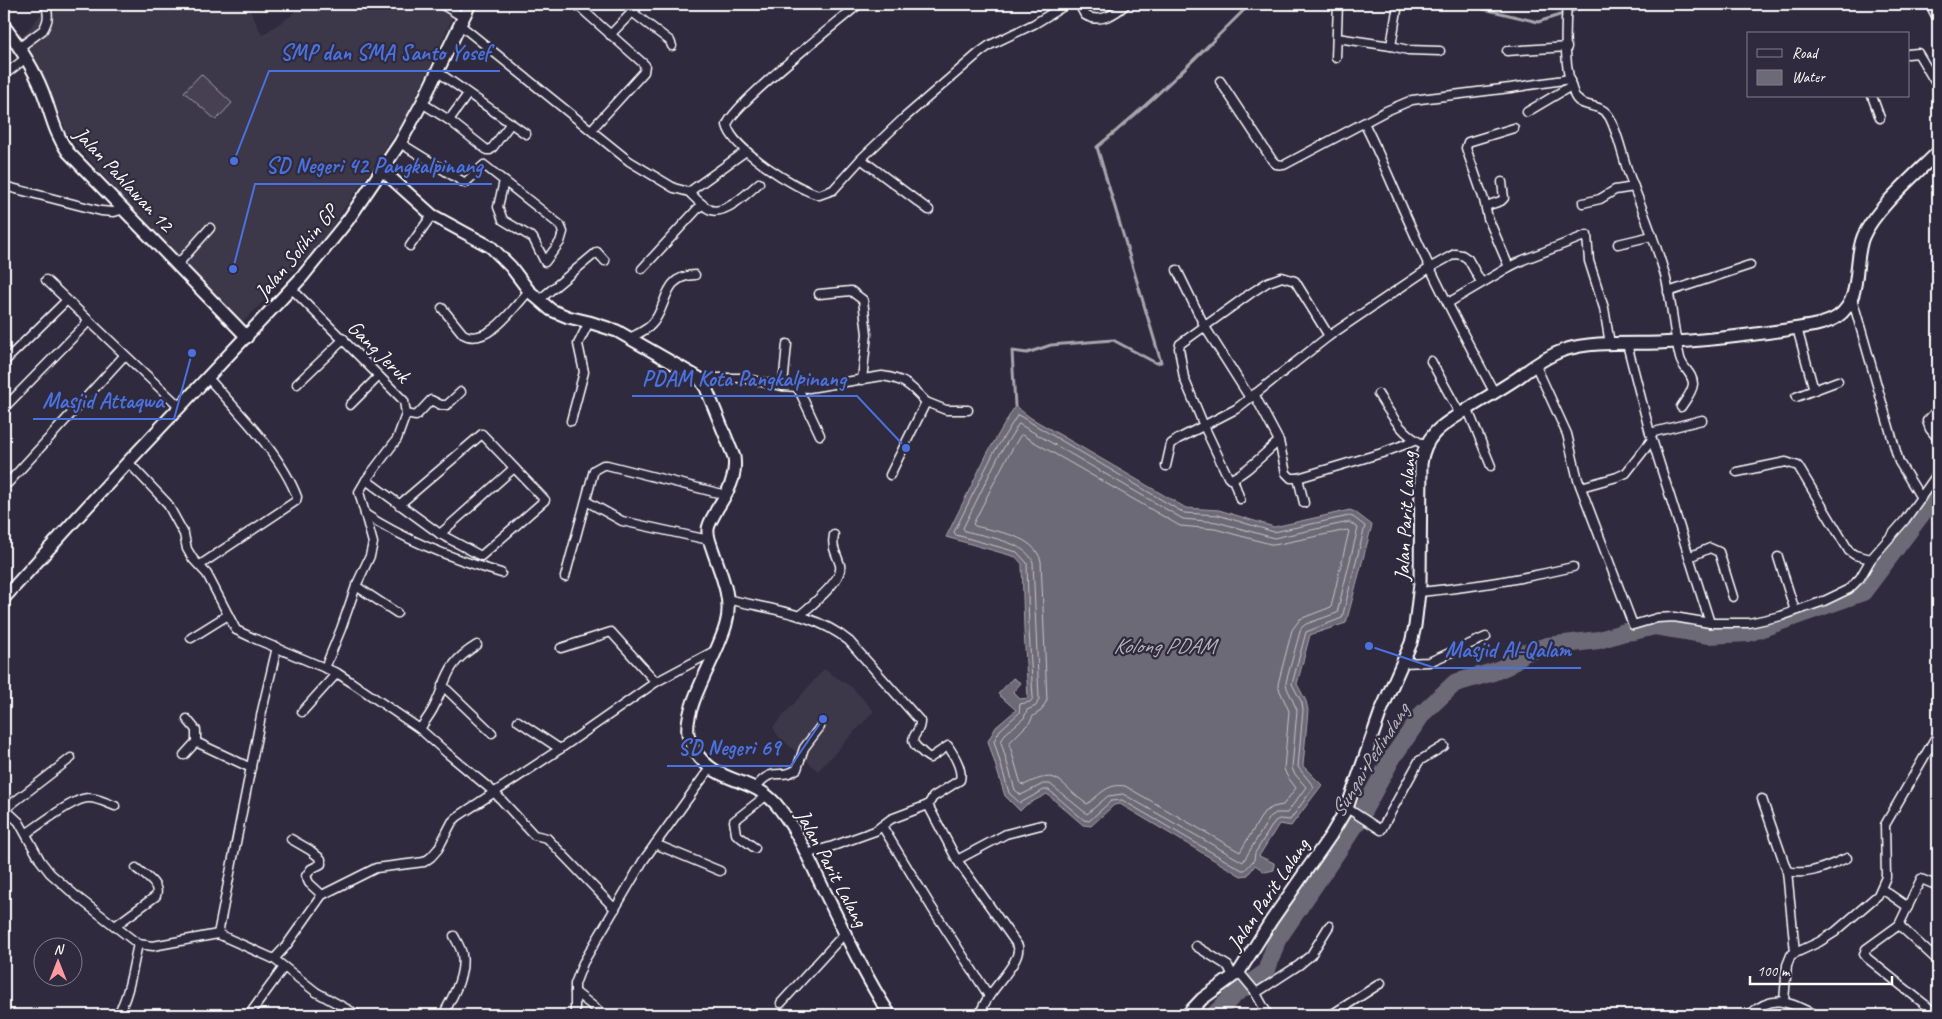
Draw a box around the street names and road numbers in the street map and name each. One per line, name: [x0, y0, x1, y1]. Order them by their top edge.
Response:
street label: Jalan Pahlawan 12: [68, 120, 180, 238]
street label: Jalan Solihin GP: [248, 197, 345, 305]
street label: Gang Jeruk: [342, 314, 417, 389]
street label: Jalan Parit Lalang: [1389, 449, 1421, 582]
street label: Jalan Parit Lalang: [790, 804, 875, 933]
street label: Jalan Parit Lalang: [1221, 832, 1316, 956]

